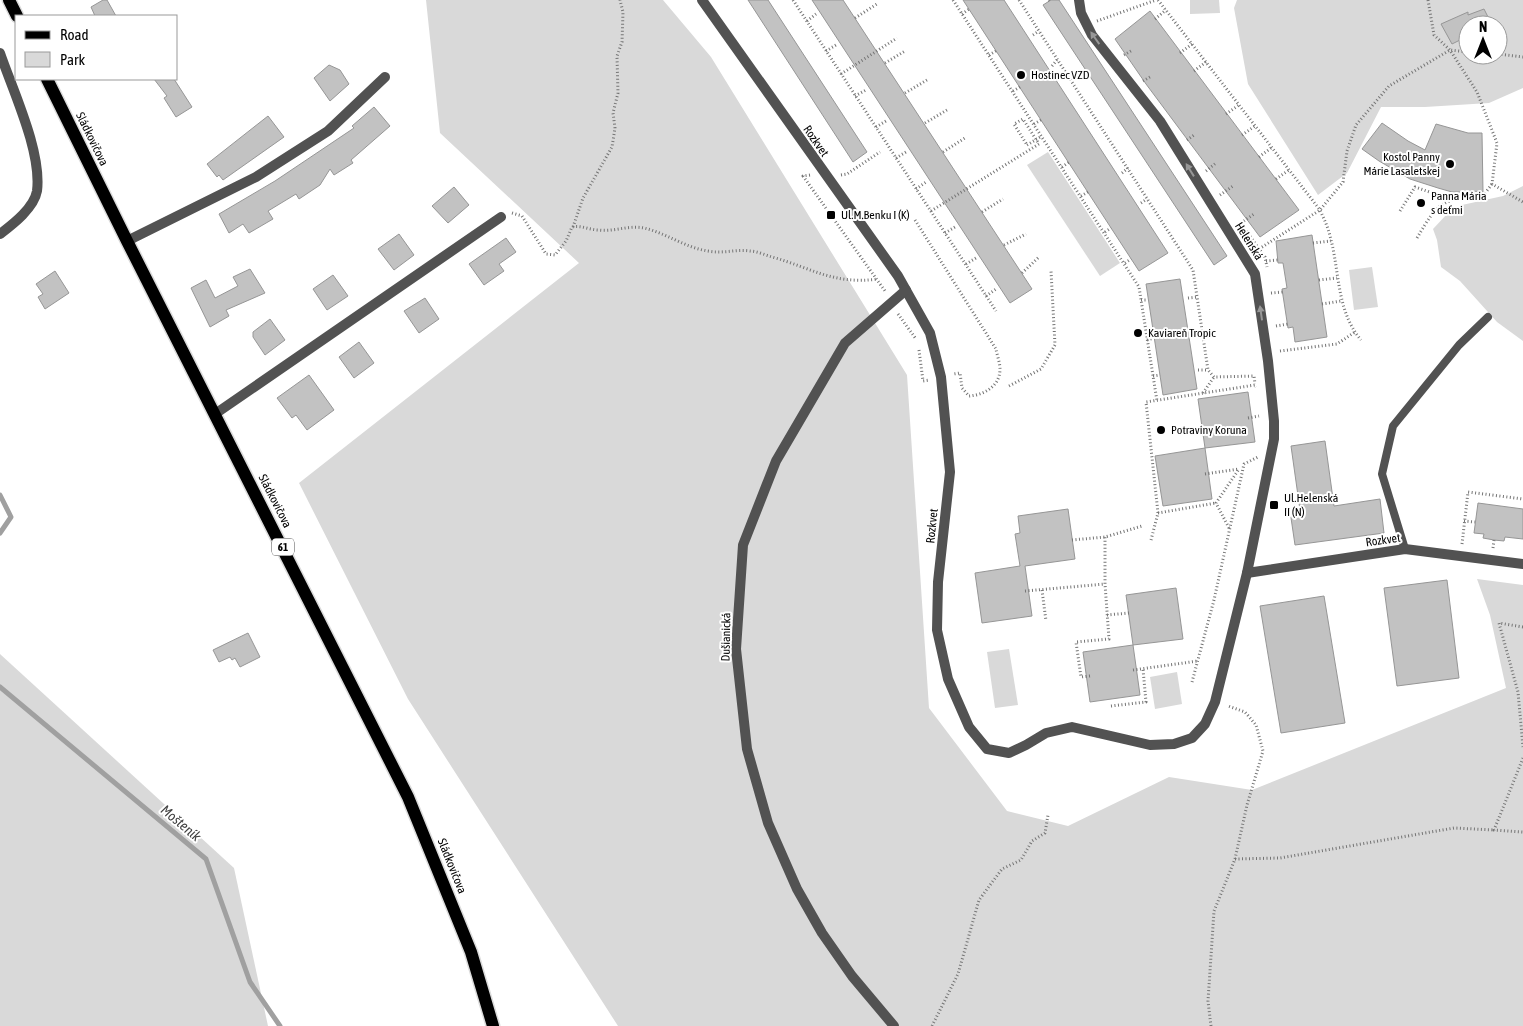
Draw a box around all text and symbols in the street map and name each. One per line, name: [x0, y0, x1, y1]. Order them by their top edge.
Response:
legend: [15, 15, 178, 80]
north arrow: [1458, 15, 1508, 65]
text: N: [1479, 19, 1487, 35]
text: Road: [60, 26, 89, 43]
one-way arrow: [1090, 32, 1100, 45]
text: Park: [60, 51, 85, 68]
place label: Hostinec VZD: [1031, 68, 1090, 82]
marker: Hostinec VZD: [1015, 69, 1027, 81]
street label: Sládkovičova: [73, 110, 111, 168]
street label: Rozkvet: [800, 123, 832, 160]
place label: Kostol Panny Márie Lasaletskej: [1363, 150, 1440, 178]
marker: Kostol Panny Márie Lasaletskej: [1444, 158, 1456, 170]
one-way arrow: [1186, 163, 1195, 176]
place label: Panna Mária s deťmi: [1431, 189, 1487, 217]
marker: Panna Mária s deťmi: [1415, 197, 1427, 209]
place label: Ul.M.Benku I (K): [841, 208, 910, 222]
marker: Ul.M.Benku I (K): [825, 209, 837, 221]
street label: Helenská: [1232, 220, 1266, 262]
one-way arrow: [1256, 305, 1264, 321]
place label: Kaviareň Tropic: [1148, 326, 1216, 340]
marker: Kaviareň Tropic: [1132, 327, 1144, 339]
place label: Potraviny Koruna: [1171, 423, 1247, 437]
marker: Potraviny Koruna: [1155, 424, 1167, 436]
street label: Sládkovičova: [256, 472, 294, 530]
place label: Ul.Helenská II (N): [1284, 491, 1338, 519]
marker: Ul.Helenská II (N): [1268, 499, 1280, 511]
street label: Rozkvet: [923, 507, 941, 544]
street label: Rozkvet: [1365, 531, 1402, 549]
road number: 61: [272, 538, 294, 556]
street label: Dušianická: [719, 612, 733, 662]
water label: Mošteník: [158, 802, 205, 845]
street label: Sládkovičova: [435, 836, 469, 896]

